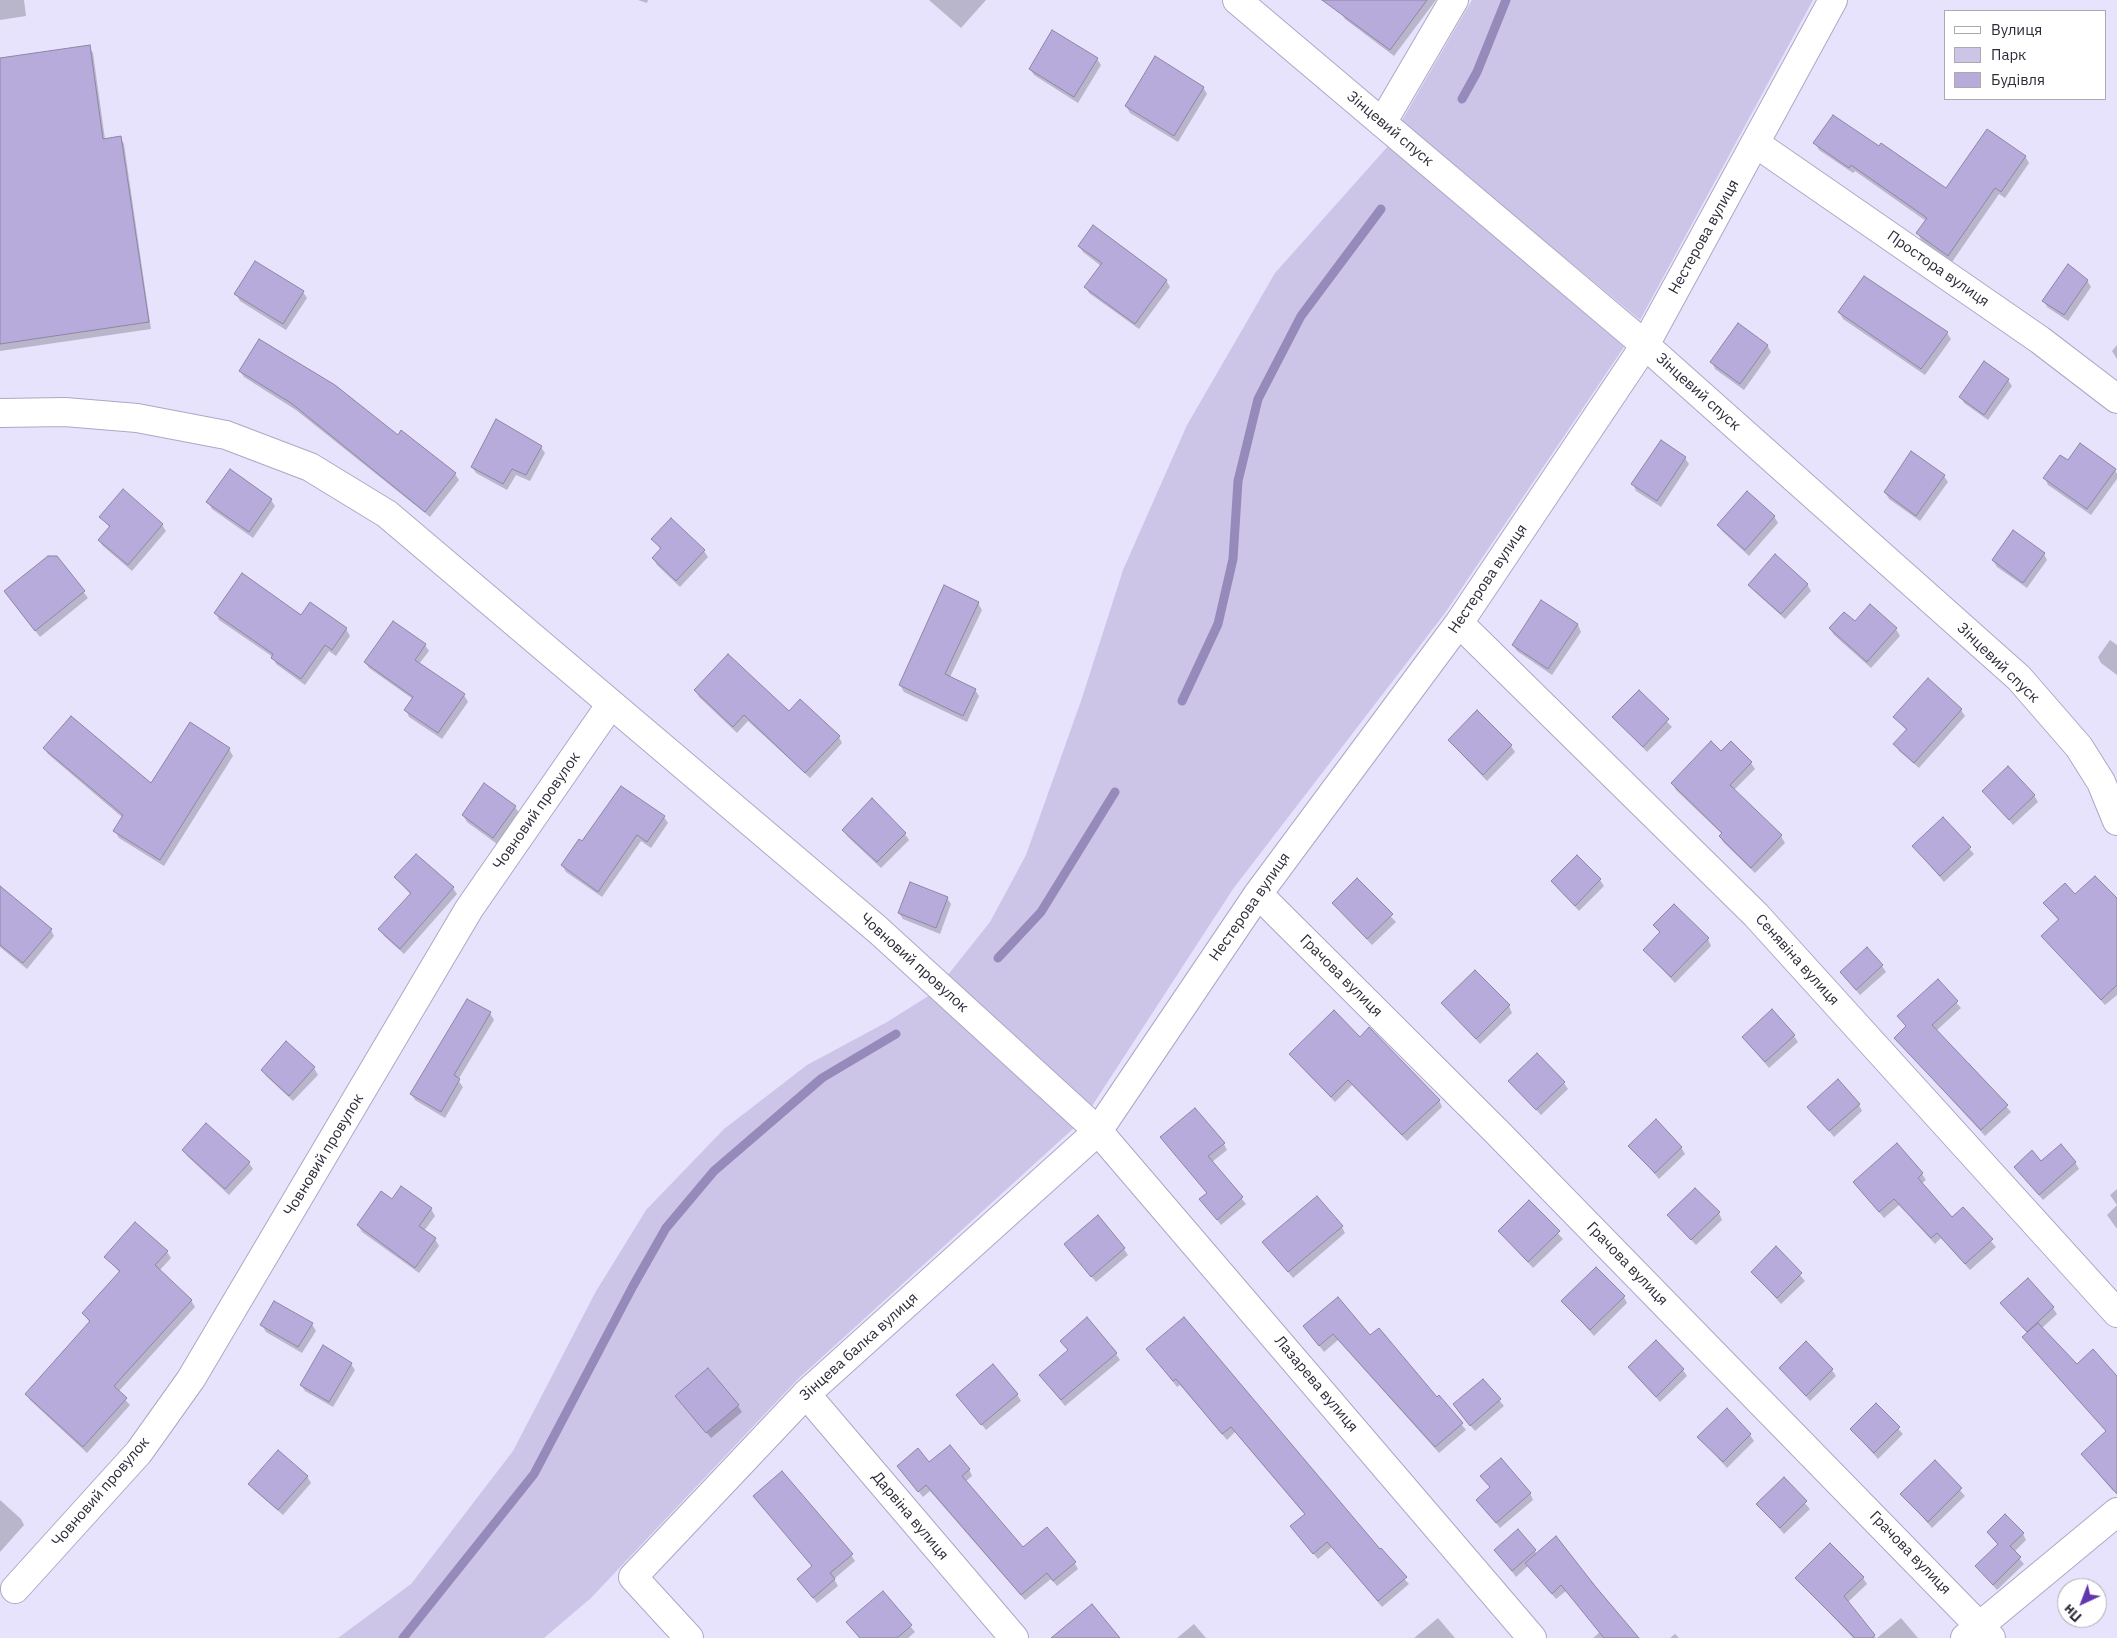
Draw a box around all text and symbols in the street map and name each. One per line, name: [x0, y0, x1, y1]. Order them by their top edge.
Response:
legend: [1944, 10, 2107, 100]
text: Вулиця: [1991, 20, 2042, 39]
text: Парк: [1991, 45, 2026, 64]
text: Будівля: [1991, 70, 2045, 89]
street label: Зінцевий спуск: [1343, 88, 1437, 170]
street label: Нестерова вулиця: [1665, 177, 1743, 297]
street label: Простора вулиця: [1884, 227, 1992, 311]
street label: Зінцевий спуск: [1652, 349, 1744, 435]
street label: Нестерова вулиця: [1445, 521, 1531, 637]
street label: Зінцевий спуск: [1953, 619, 2043, 707]
street label: Човновий провулок: [490, 749, 584, 873]
street label: Нестерова вулиця: [1206, 849, 1294, 965]
street label: Човновий провулок: [856, 910, 972, 1016]
street label: Сенявіна вулиця: [1751, 911, 1843, 1009]
street label: Грачова вулиця: [1296, 931, 1386, 1021]
street label: Човновий провулок: [280, 1091, 368, 1219]
street label: Грачова вулиця: [1583, 1218, 1671, 1310]
street label: Зінцева балка вулиця: [796, 1289, 922, 1405]
street label: Лазарева вулиця: [1270, 1332, 1362, 1436]
street label: Човновий провулок: [48, 1433, 154, 1551]
street label: Дарвіна вулиця: [868, 1468, 952, 1564]
street label: Грачова вулиця: [1866, 1507, 1954, 1599]
north arrow: [2057, 1578, 2107, 1628]
text: Пн: [2060, 1600, 2085, 1626]

